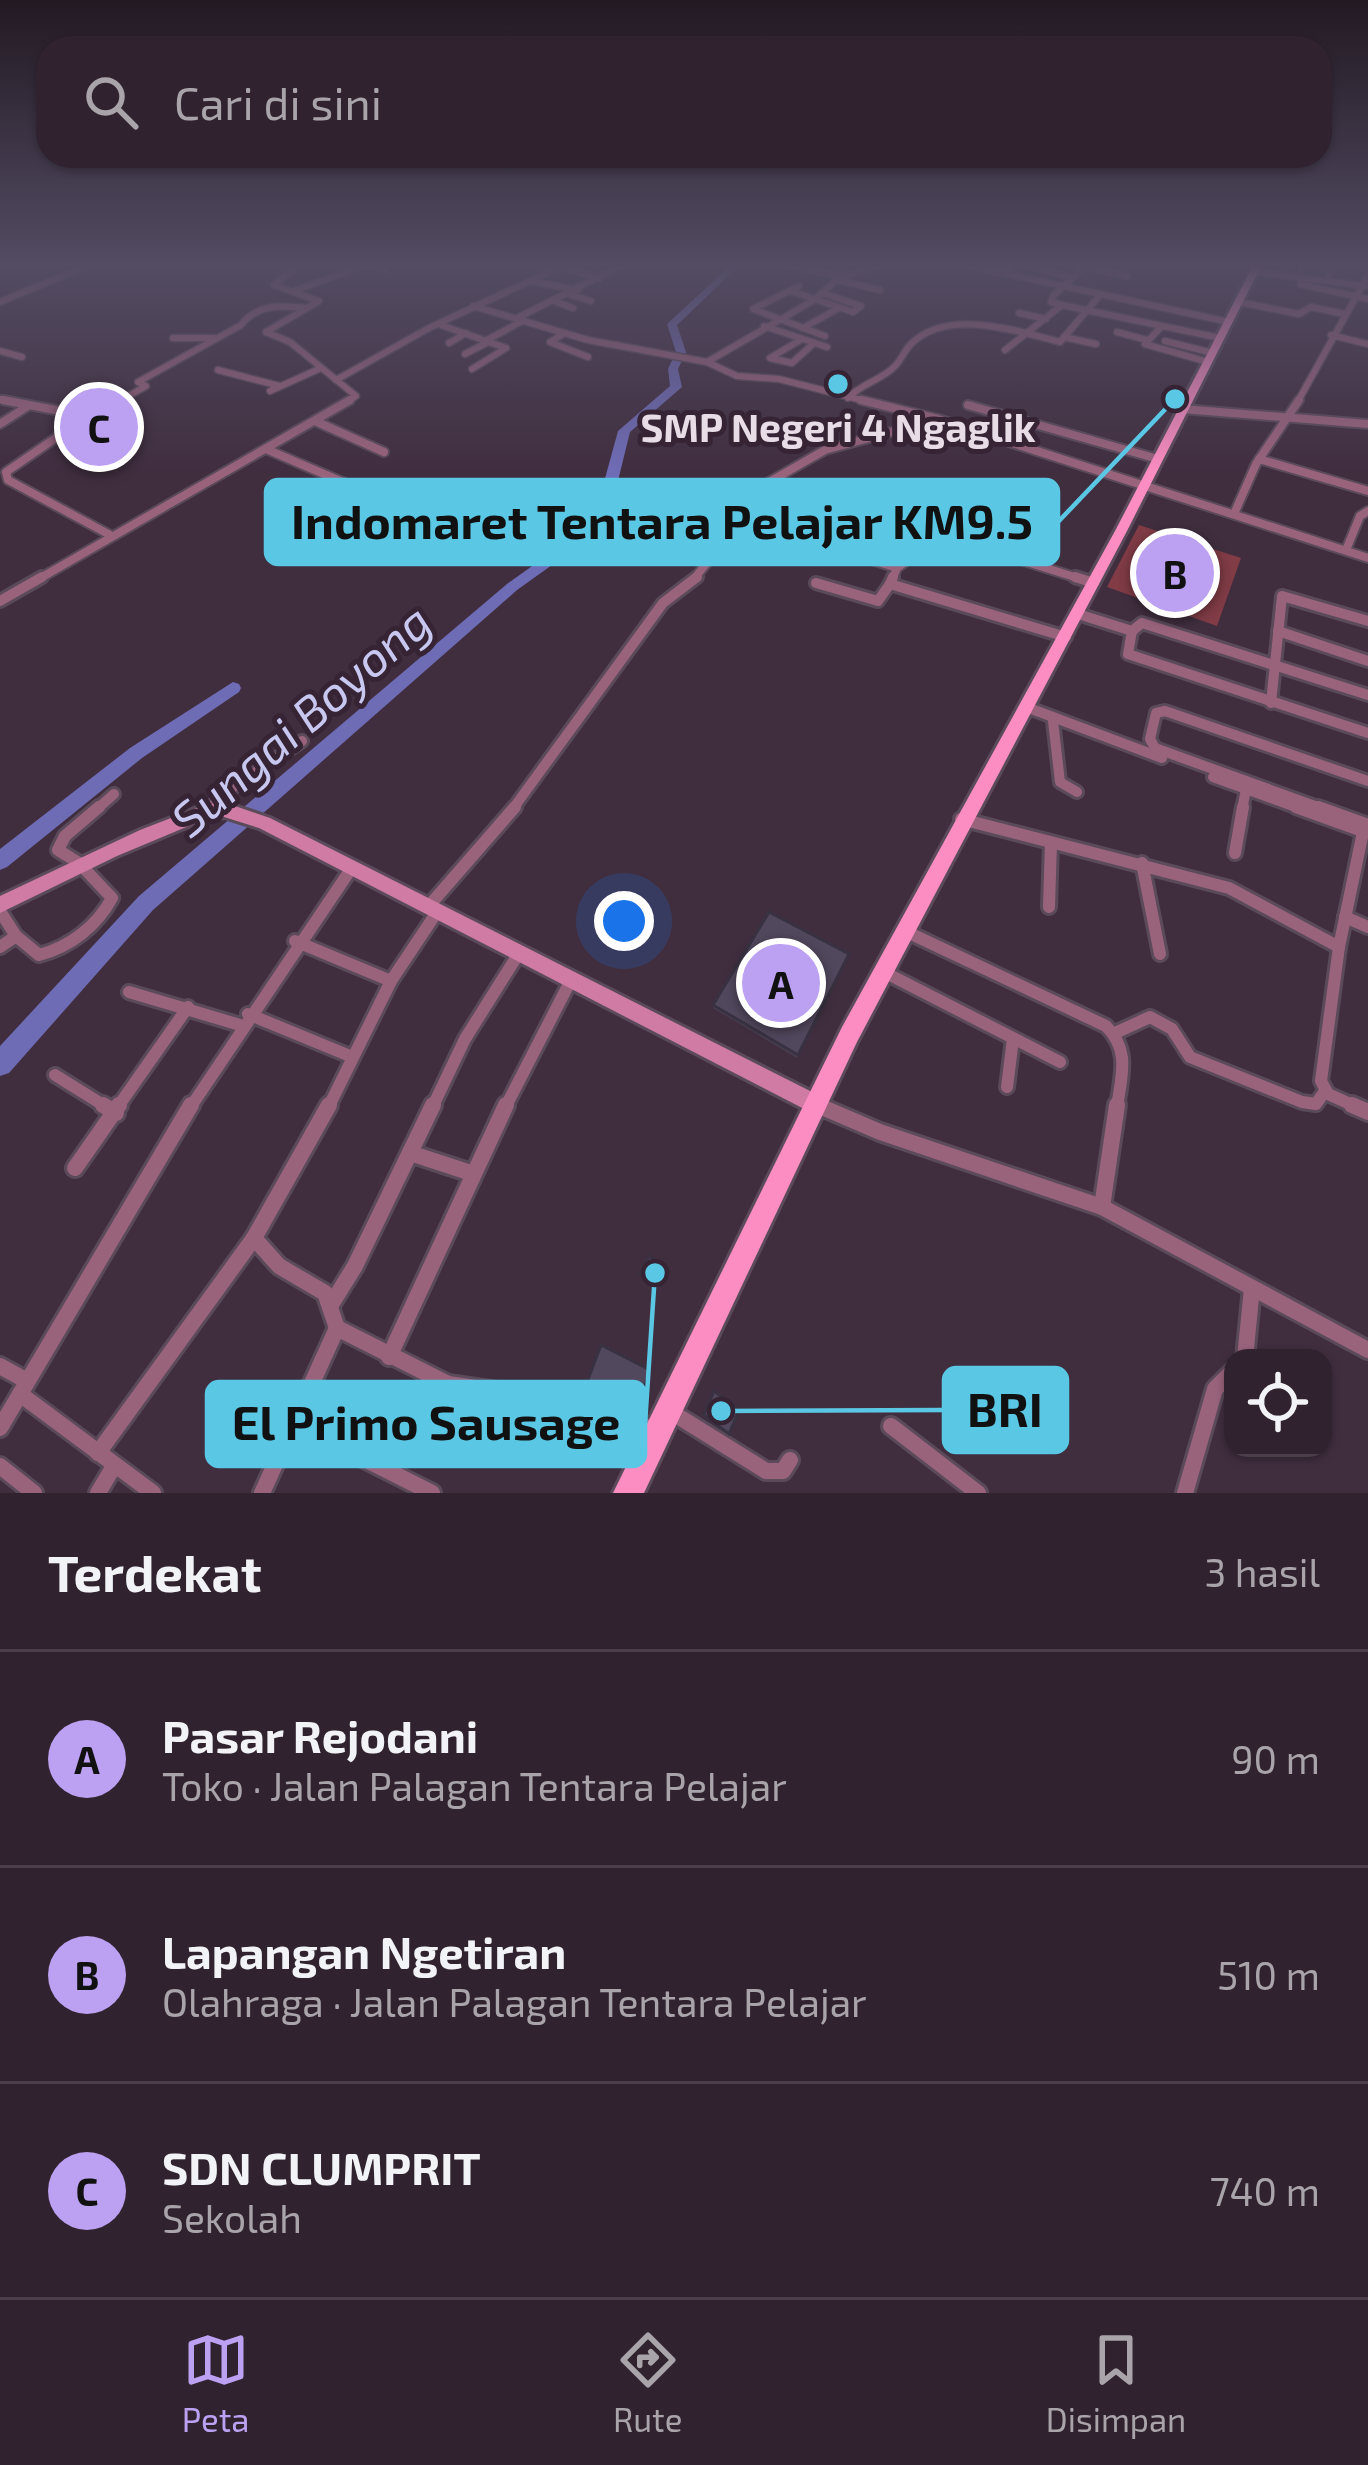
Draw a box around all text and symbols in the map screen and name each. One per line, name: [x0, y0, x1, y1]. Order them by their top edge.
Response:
search box: [36, 36, 1332, 168]
icon: search: [78, 69, 144, 135]
text: Cari di sini: [174, 75, 382, 129]
marker: SMP Negeri 4 Ngaglik: [825, 371, 851, 397]
pin: C: [60, 382, 138, 472]
place label: SMP Negeri 4 Ngaglik: [641, 403, 1036, 450]
callout: Indomaret Tentara Pelajar KM9.5: [266, 480, 1058, 564]
text: Indomaret Tentara Pelajar KM9.5: [291, 491, 1033, 549]
pin: B: [1136, 528, 1214, 618]
water label: Sungai Boyong: [159, 591, 441, 847]
your location: [594, 891, 654, 951]
pin: A: [742, 938, 820, 1028]
map controls: [1224, 1349, 1332, 1457]
button: locate: [1224, 1349, 1332, 1457]
callout: BRI: [944, 1368, 1067, 1452]
text: BRI: [967, 1379, 1043, 1437]
callout: El Primo Sausage: [207, 1382, 645, 1466]
text: El Primo Sausage: [232, 1392, 620, 1450]
text: Terdekat: [48, 1541, 262, 1602]
text: 3 hasil: [1204, 1548, 1320, 1595]
text: Pasar Rejodani: [162, 1708, 478, 1762]
text: A: [74, 1735, 100, 1782]
text: 90 m: [1231, 1735, 1320, 1782]
text: Toko · Jalan Palagan Tentara Pelajar: [162, 1762, 787, 1809]
text: Lapangan Ngetiran: [162, 1924, 566, 1978]
text: B: [75, 1951, 99, 1998]
text: 510 m: [1217, 1951, 1320, 1998]
text: Olahraga · Jalan Palagan Tentara Pelajar: [162, 1978, 867, 2025]
text: SDN CLUMPRIT: [162, 2140, 481, 2194]
text: C: [76, 2167, 98, 2214]
text: 740 m: [1210, 2167, 1320, 2214]
text: Sekolah: [162, 2194, 302, 2241]
tab: Peta: [182, 2327, 249, 2439]
tab: Rute: [613, 2327, 682, 2439]
tab: Disimpan: [1046, 2327, 1186, 2439]

